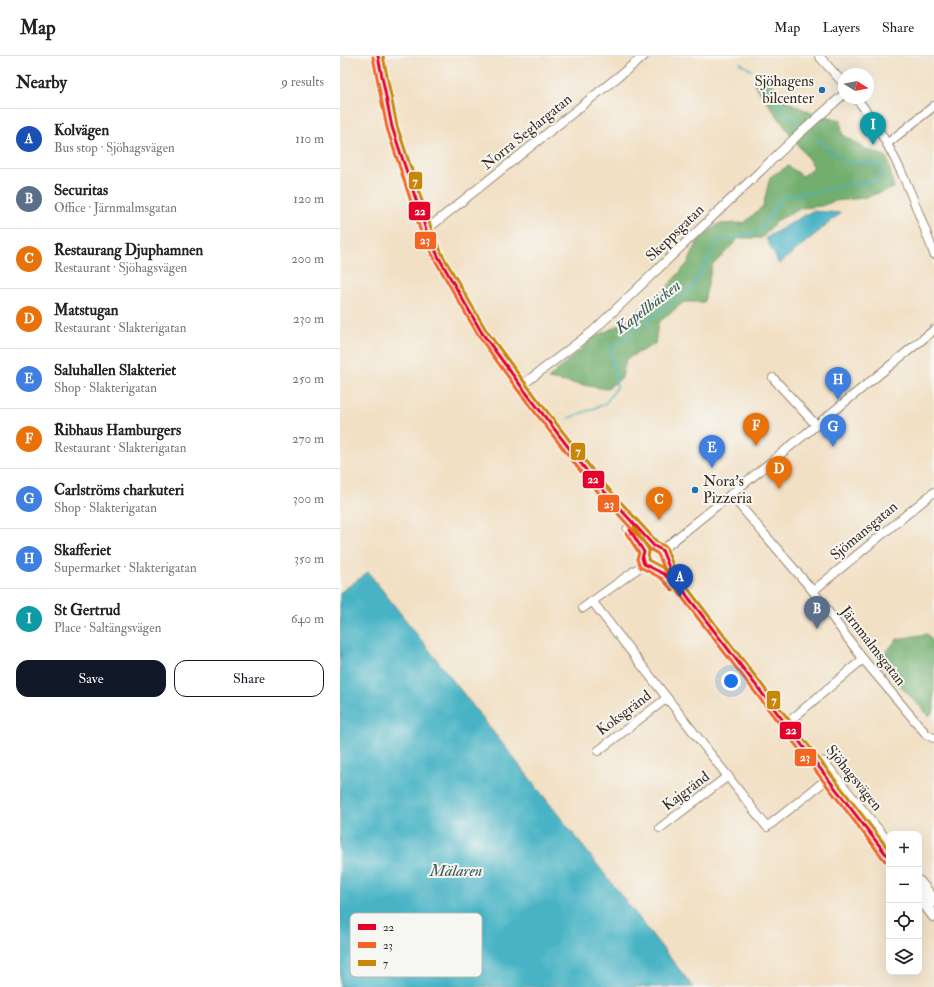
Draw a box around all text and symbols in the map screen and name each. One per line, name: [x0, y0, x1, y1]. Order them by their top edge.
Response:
text: Map: [20, 16, 56, 40]
text: Map: [774, 19, 800, 36]
text: Layers: [822, 19, 860, 36]
text: Share: [882, 19, 914, 36]
north arrow: [838, 68, 874, 104]
text: Nearby: [16, 72, 67, 93]
place label: Sjöhagens bilcenter: [754, 72, 814, 108]
text: 9 results: [281, 74, 324, 90]
marker: Sjöhagens bilcenter: [817, 85, 827, 95]
street label: Norra Seglargatan: [478, 90, 576, 174]
pin: I: [860, 112, 886, 145]
text: Kolvägen: [54, 121, 109, 140]
text: A: [25, 131, 33, 147]
text: 110 m: [295, 131, 324, 147]
text: Bus stop · Sjöhagsvägen: [54, 140, 175, 156]
line badge: 7: [408, 171, 423, 190]
text: 7: [412, 175, 418, 188]
text: Securitas: [54, 181, 108, 200]
text: B: [25, 191, 33, 207]
text: 120 m: [293, 191, 324, 207]
text: Office · Järnmalmsgatan: [54, 200, 177, 216]
street label: Skeppsgatan: [642, 200, 709, 266]
line badge: 22: [408, 201, 431, 221]
text: 22: [414, 205, 426, 218]
line badge: 23: [414, 231, 437, 250]
text: 23: [420, 234, 430, 247]
text: Restaurang Djuphamnen: [54, 241, 203, 260]
text: C: [24, 251, 34, 267]
text: 200 m: [291, 251, 324, 267]
text: Restaurant · Sjöhagsvägen: [54, 260, 187, 276]
water label: Kapellbäcken: [610, 276, 685, 339]
text: Matstugan: [54, 301, 119, 320]
text: D: [24, 311, 34, 327]
text: 230 m: [293, 311, 324, 327]
text: Restaurant · Slakterigatan: [54, 320, 186, 336]
text: Saluhallen Slakteriet: [54, 361, 176, 380]
pin: H: [825, 367, 851, 400]
text: E: [24, 371, 34, 387]
text: 250 m: [292, 371, 324, 387]
text: Shop · Slakterigatan: [54, 380, 157, 396]
pin: F: [743, 413, 769, 446]
pin: G: [820, 414, 846, 447]
text: Ribhaus Hamburgers: [54, 421, 181, 440]
text: F: [25, 431, 33, 447]
text: 270 m: [292, 431, 324, 447]
pin: E: [699, 435, 725, 468]
text: Restaurant · Slakterigatan: [54, 440, 186, 456]
line badge: 7: [570, 442, 586, 461]
text: 7: [575, 445, 581, 458]
pin: D: [766, 456, 792, 489]
line badge: 22: [582, 470, 605, 489]
place label: Nora's Pizzeria: [703, 472, 753, 508]
text: 22: [587, 473, 599, 486]
text: Carlströms charkuteri: [54, 481, 184, 500]
marker: Nora's Pizzeria: [690, 485, 700, 495]
pin: C: [646, 487, 672, 520]
text: G: [24, 491, 34, 507]
text: 300 m: [293, 491, 324, 507]
line badge: 23: [597, 494, 620, 513]
street label: Sjömansgatan: [826, 497, 902, 565]
text: 23: [604, 498, 614, 511]
text: Shop · Slakterigatan: [54, 500, 157, 516]
text: Skafferiet: [54, 541, 111, 560]
text: H: [24, 551, 34, 567]
text: 350 m: [294, 551, 324, 567]
text: Supermarket · Slakterigatan: [54, 560, 197, 576]
pin: A: [667, 564, 693, 597]
pin: B: [804, 596, 830, 629]
text: St Gertrud: [54, 601, 120, 620]
street label: Järnmalmsgatan: [835, 602, 910, 690]
text: I: [26, 611, 32, 627]
text: 640 m: [291, 611, 324, 627]
text: Place · Saltängsvägen: [54, 620, 161, 636]
button: Save: [16, 660, 166, 697]
button: Share: [174, 660, 324, 697]
your location: [721, 671, 741, 691]
street label: Koksgränd: [593, 686, 656, 740]
line badge: 7: [766, 690, 781, 710]
text: 7: [771, 694, 777, 707]
line badge: 22: [779, 721, 802, 740]
text: 22: [785, 724, 797, 737]
street label: Sjöhagsvägen: [822, 741, 887, 815]
line badge: 23: [794, 748, 817, 767]
text: 23: [800, 751, 810, 764]
street label: Kajgränd: [659, 767, 714, 815]
map controls: [886, 831, 922, 975]
button: +: [886, 831, 922, 867]
water label: Mälaren: [429, 861, 482, 881]
button: −: [886, 867, 922, 903]
button: locate: [886, 903, 922, 939]
legend: [350, 913, 482, 977]
text: 22: [383, 921, 395, 934]
text: 23: [383, 939, 393, 952]
button: layers: [886, 939, 922, 975]
text: 7: [383, 957, 388, 970]

